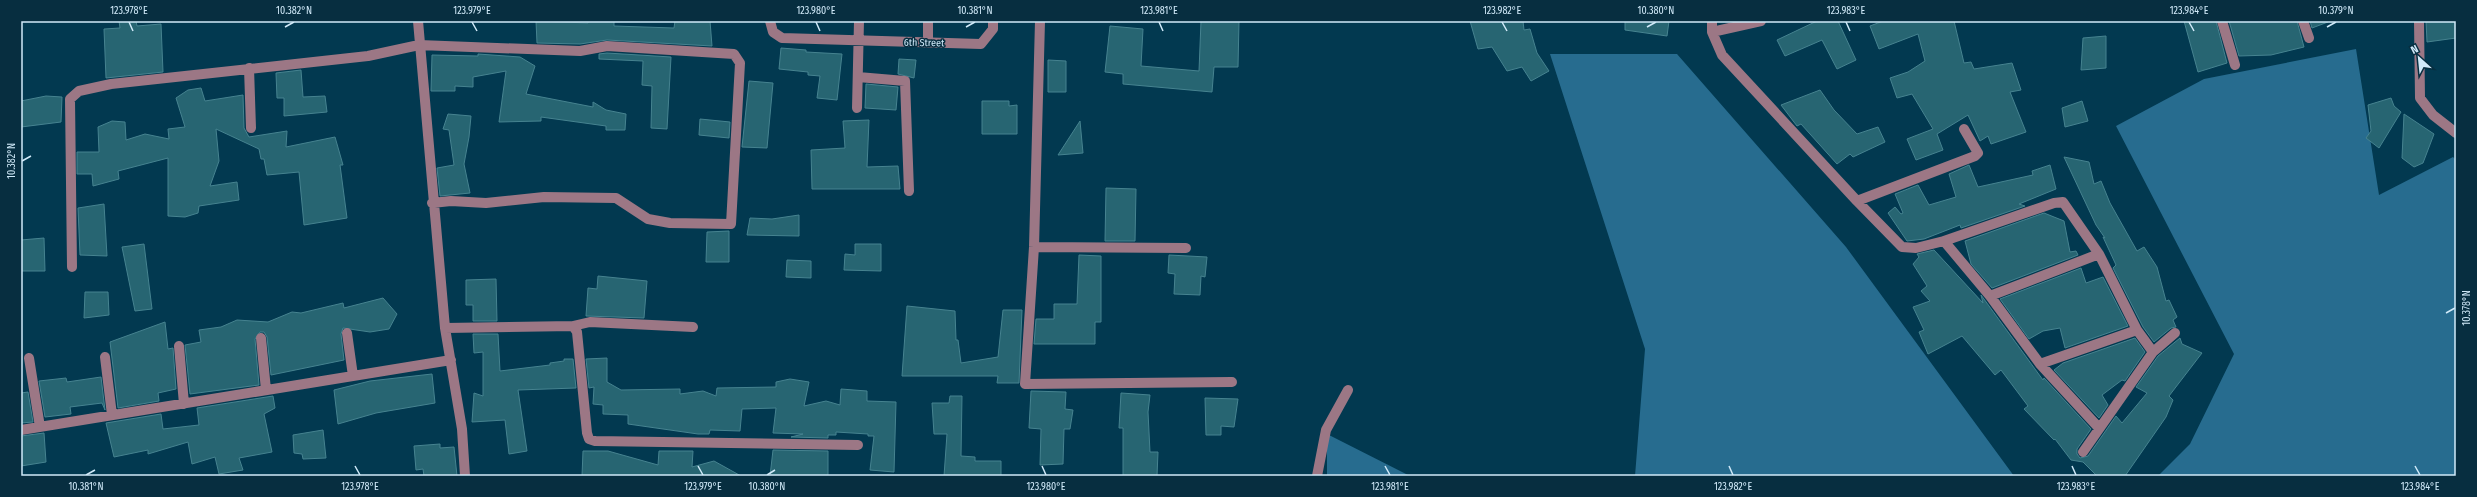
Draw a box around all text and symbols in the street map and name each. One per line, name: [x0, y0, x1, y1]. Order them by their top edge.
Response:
text: 123.978°E: [110, 5, 148, 17]
text: 10.382°N: [276, 5, 312, 17]
text: 123.979°E: [453, 5, 491, 17]
text: 123.980°E: [796, 5, 836, 17]
text: 10.381°N: [957, 5, 993, 17]
text: 123.981°E: [1140, 5, 1178, 17]
text: 123.982°E: [1483, 5, 1521, 17]
text: 10.380°N: [1638, 5, 1674, 17]
text: 123.983°E: [1827, 5, 1866, 17]
text: 123.984°E: [2170, 5, 2209, 17]
text: 10.379°N: [2318, 5, 2354, 17]
street label: 6th Street: [904, 37, 945, 49]
north arrow: [2399, 38, 2439, 78]
text: N: [2409, 42, 2421, 57]
text: 10.382°N: [6, 143, 18, 179]
text: 10.378°N: [2461, 290, 2473, 326]
text: 10.381°N: [68, 481, 104, 493]
text: 123.978°E: [341, 481, 379, 493]
text: 123.979°E: [684, 481, 722, 493]
text: 10.380°N: [749, 481, 785, 493]
text: 123.980°E: [1026, 481, 1066, 493]
text: 123.981°E: [1371, 481, 1409, 493]
text: 123.982°E: [1714, 481, 1752, 493]
text: 123.983°E: [2057, 481, 2096, 493]
text: 123.984°E: [2401, 481, 2440, 493]

